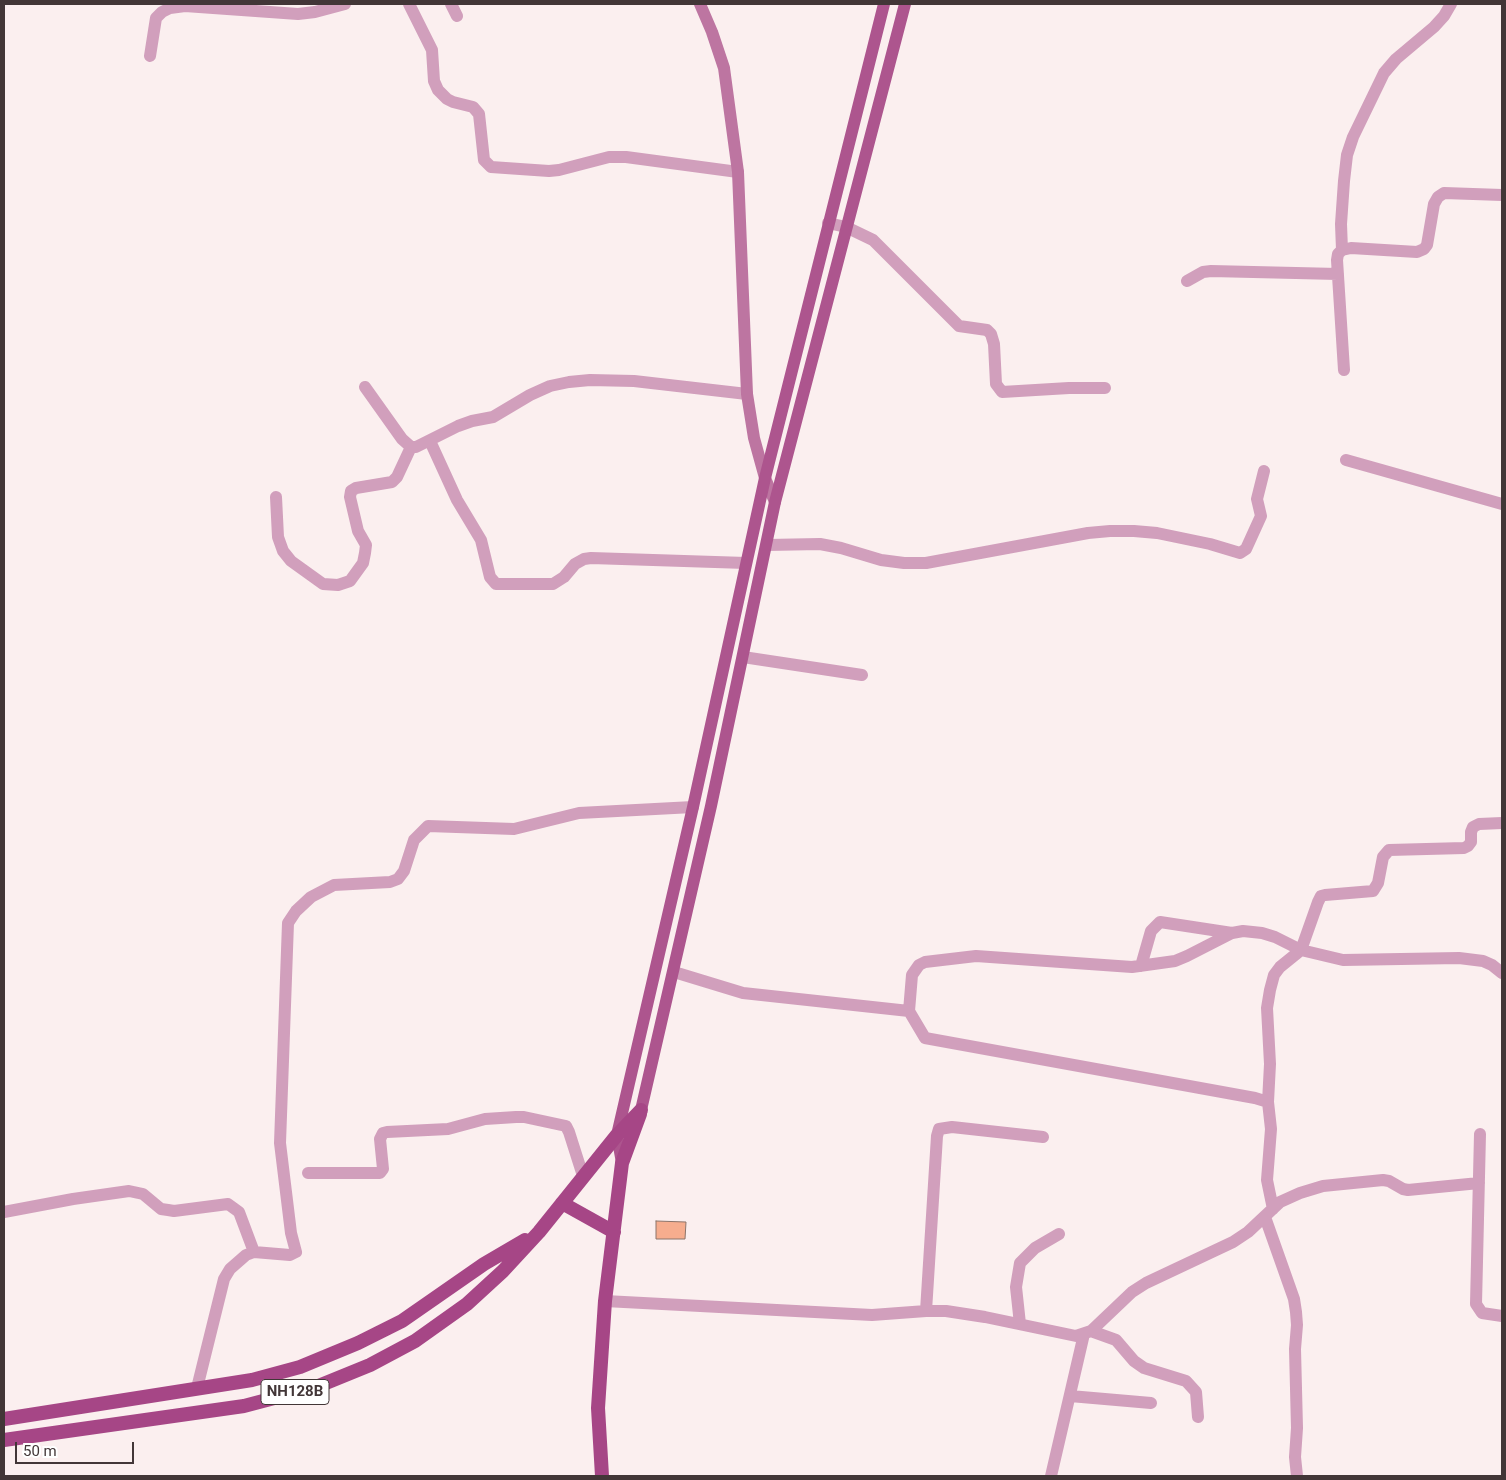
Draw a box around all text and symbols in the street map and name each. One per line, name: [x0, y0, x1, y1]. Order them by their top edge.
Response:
road number: NH128B: [261, 1380, 329, 1404]
scale bar: [18, 1432, 136, 1464]
text: 50 m: [23, 1442, 57, 1460]

